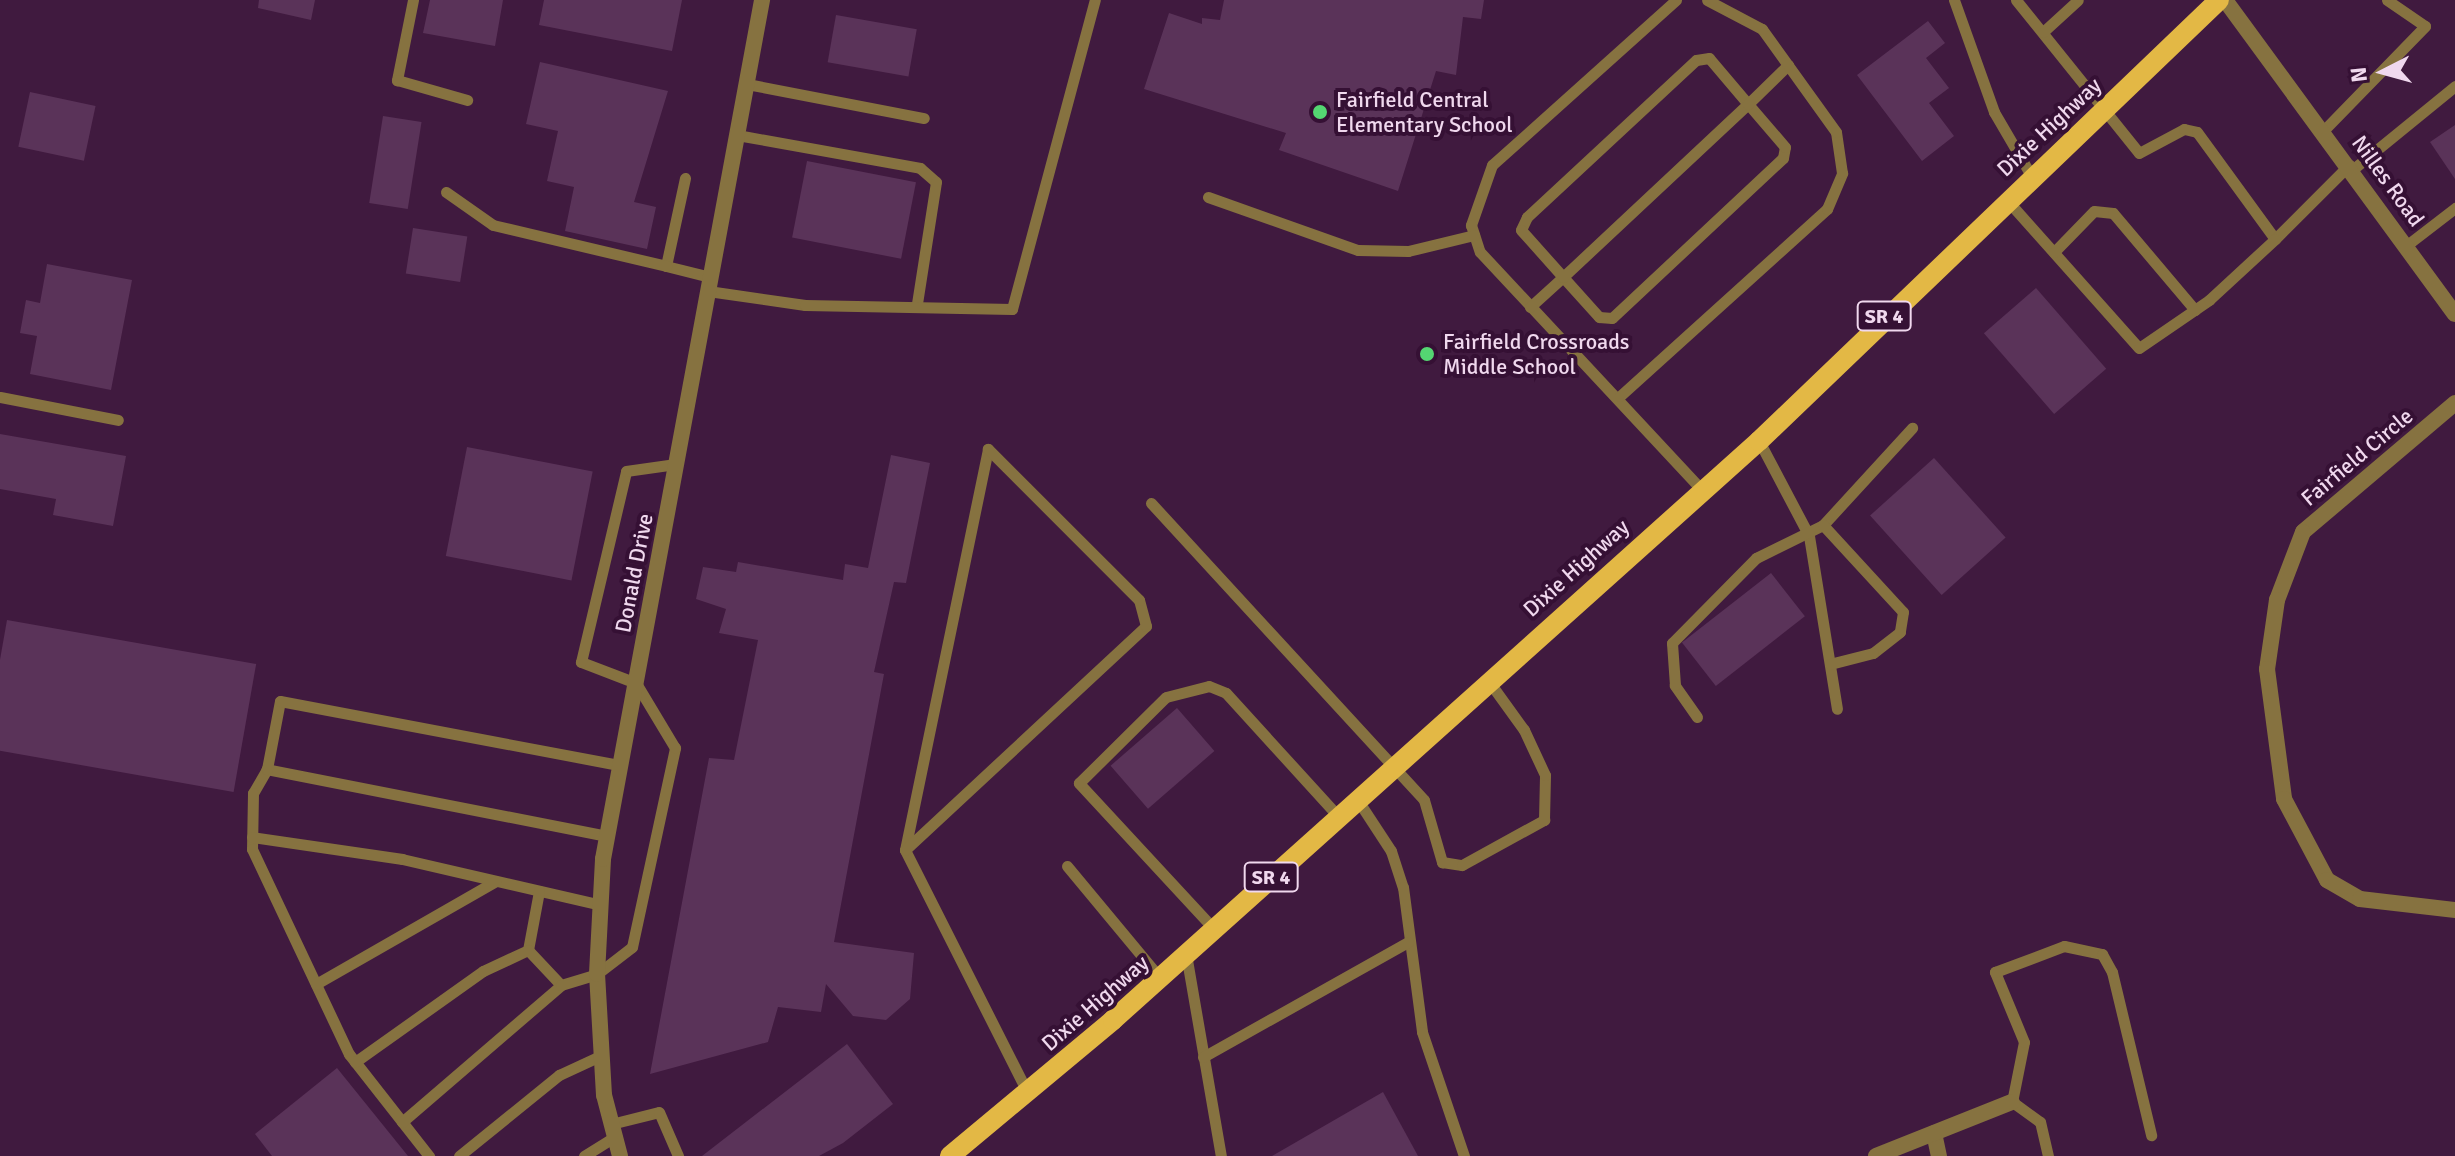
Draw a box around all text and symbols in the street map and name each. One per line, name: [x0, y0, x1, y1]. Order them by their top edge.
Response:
north arrow: [2343, 32, 2423, 112]
text: N: [2344, 66, 2373, 84]
street label: Dixie Highway: [1991, 72, 2107, 182]
place label: Fairfield Central Elementary School: [1336, 86, 1513, 138]
marker: Fairfield Central Elementary School: [1311, 103, 1329, 121]
street label: Nilles Road: [2346, 130, 2430, 232]
road number: SR 4: [1856, 300, 1912, 332]
place label: Fairfield Crossroads Middle School: [1443, 328, 1629, 380]
marker: Fairfield Crossroads Middle School: [1418, 345, 1436, 363]
street label: Fairfield Circle: [2296, 403, 2418, 511]
street label: Donald Drive: [610, 511, 658, 635]
street label: Dixie Highway: [1518, 514, 1634, 622]
road number: SR 4: [1243, 861, 1299, 893]
street label: Dixie Highway: [1036, 949, 1154, 1057]

